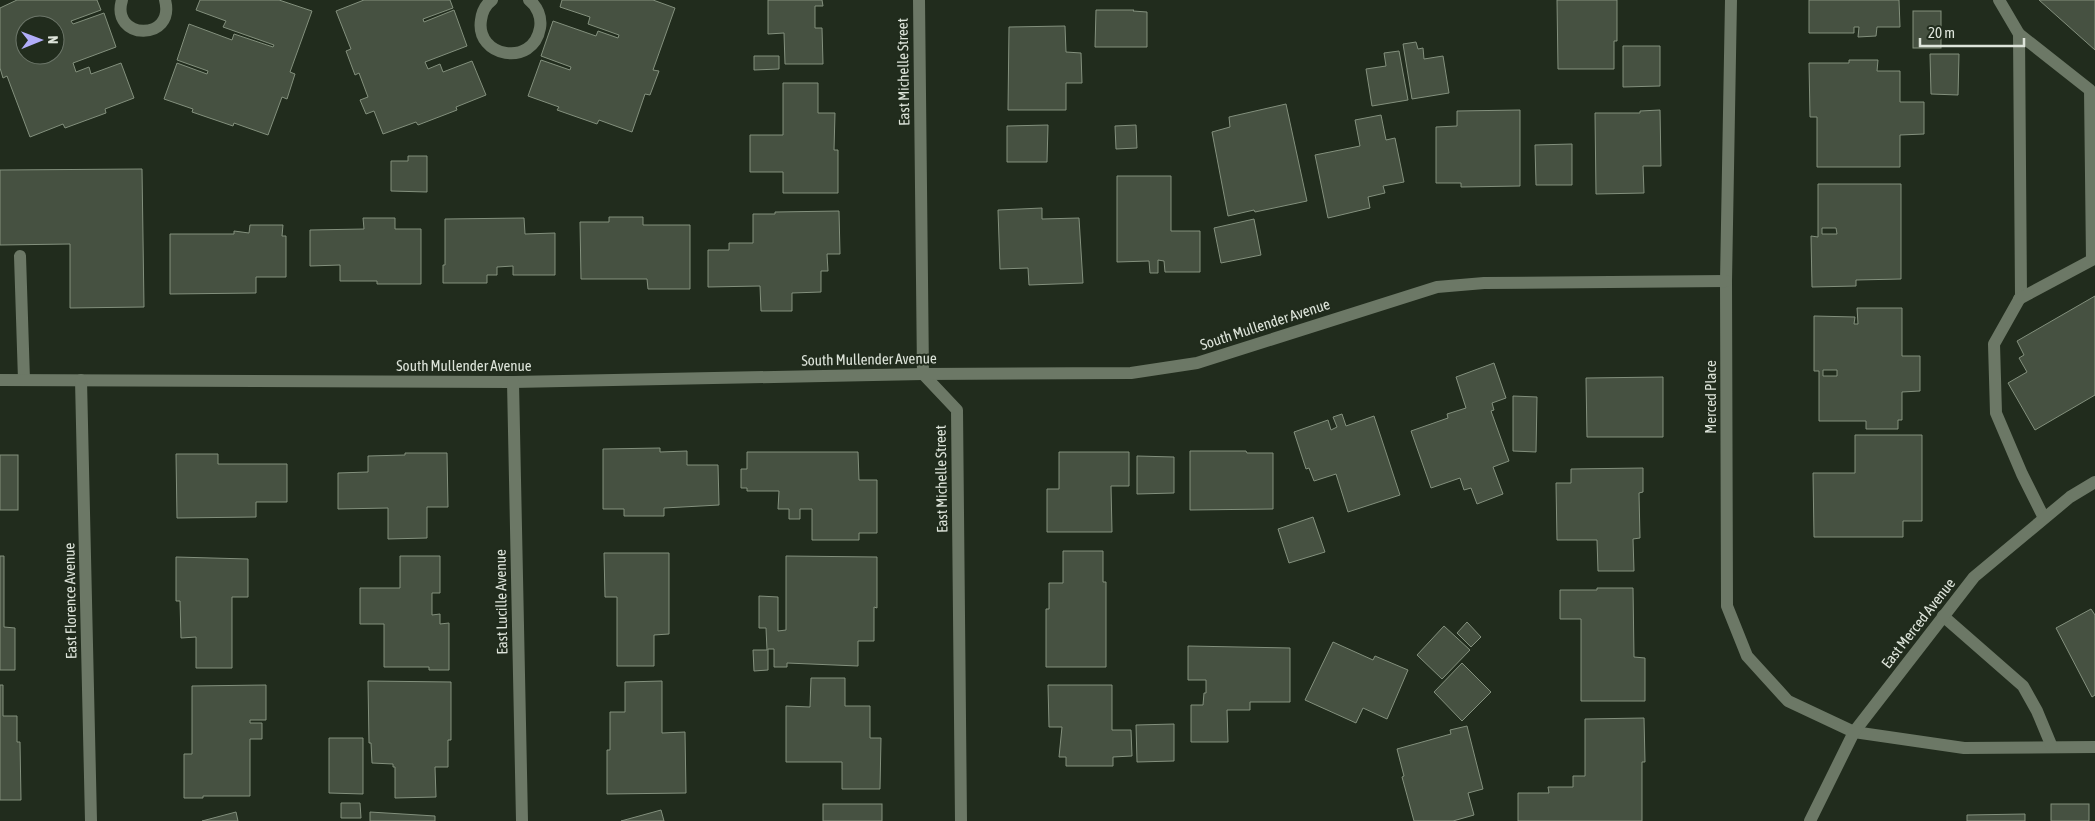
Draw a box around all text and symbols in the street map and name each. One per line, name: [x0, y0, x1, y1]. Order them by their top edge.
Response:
north arrow: [15, 15, 65, 65]
scale bar: [1920, 15, 2024, 47]
street label: East Michelle Street: [894, 18, 912, 126]
text: 20 m: [1928, 24, 1955, 41]
text: N: [45, 36, 61, 44]
street label: South Mullender Avenue: [1198, 295, 1332, 353]
street label: South Mullender Avenue: [801, 349, 937, 369]
street label: South Mullender Avenue: [396, 357, 532, 374]
street label: Merced Place: [1702, 360, 1719, 434]
street label: East Michelle Street: [932, 425, 950, 533]
street label: East Florence Avenue: [60, 542, 80, 659]
street label: East Lucille Avenue: [492, 549, 510, 655]
street label: East Merced Avenue: [1878, 575, 1958, 671]

